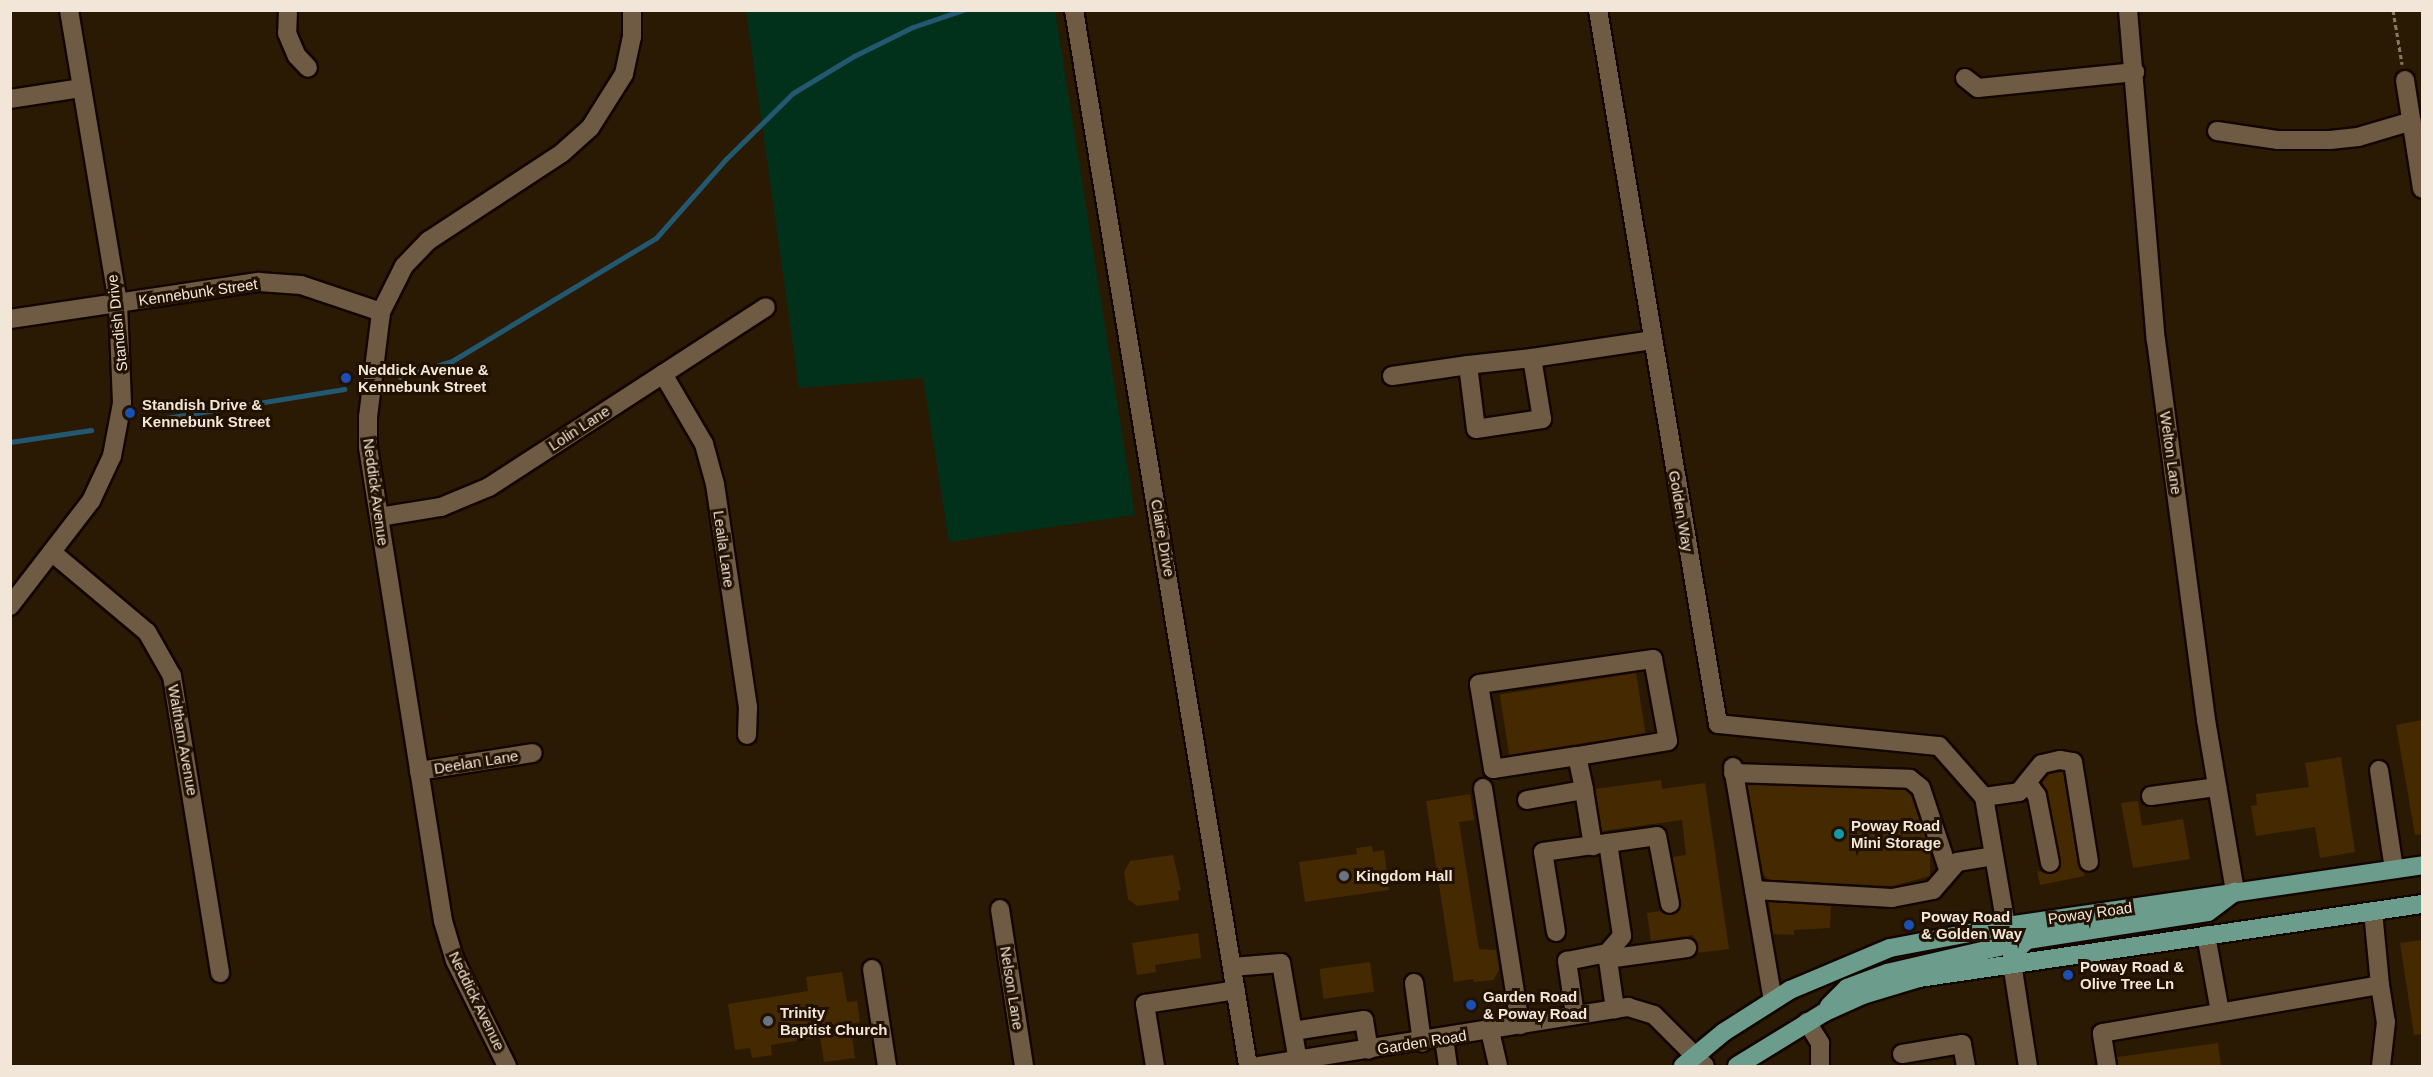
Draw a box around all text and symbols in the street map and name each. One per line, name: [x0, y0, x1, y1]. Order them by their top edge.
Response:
street label: Standish Drive: [103, 274, 131, 372]
street label: Kennebunk Street: [137, 275, 259, 309]
place label: Neddick Avenue & Kennebunk Street: [358, 360, 489, 395]
marker: Neddick Avenue & Kennebunk Street: [339, 371, 353, 385]
place label: Standish Drive & Kennebunk Street: [142, 395, 270, 430]
street label: Lolin Lane: [545, 402, 613, 454]
marker: Standish Drive & Kennebunk Street: [123, 406, 137, 420]
street label: Welton Lane: [2156, 410, 2186, 496]
street label: Neddick Avenue: [360, 437, 392, 547]
street label: Golden Way: [1665, 469, 1697, 553]
street label: Claire Drive: [1147, 498, 1179, 578]
street label: Leaila Lane: [710, 509, 738, 589]
street label: Waltham Avenue: [164, 683, 202, 797]
street label: Deelan Lane: [433, 746, 519, 778]
place label: Poway Road Mini Storage: [1851, 816, 1941, 851]
marker: Poway Road Mini Storage: [1832, 827, 1846, 841]
place label: Kingdom Hall: [1356, 867, 1453, 885]
marker: Kingdom Hall: [1337, 869, 1351, 883]
street label: Poway Road: [2047, 898, 2133, 928]
place label: Poway Road & Golden Way: [1921, 907, 2022, 942]
marker: Poway Road & Golden Way: [1902, 918, 1916, 932]
street label: Nelson Lane: [997, 945, 1027, 1031]
street label: Neddick Avenue: [445, 948, 509, 1054]
place label: Poway Road & Olive Tree Ln: [2080, 957, 2184, 992]
marker: Poway Road & Olive Tree Ln: [2061, 968, 2075, 982]
place label: Garden Road & Poway Road: [1483, 987, 1587, 1022]
marker: Garden Road & Poway Road: [1464, 998, 1478, 1012]
place label: Trinity Baptist Church: [780, 1003, 888, 1038]
marker: Trinity Baptist Church: [761, 1014, 775, 1028]
street label: Garden Road: [1376, 1026, 1468, 1058]

